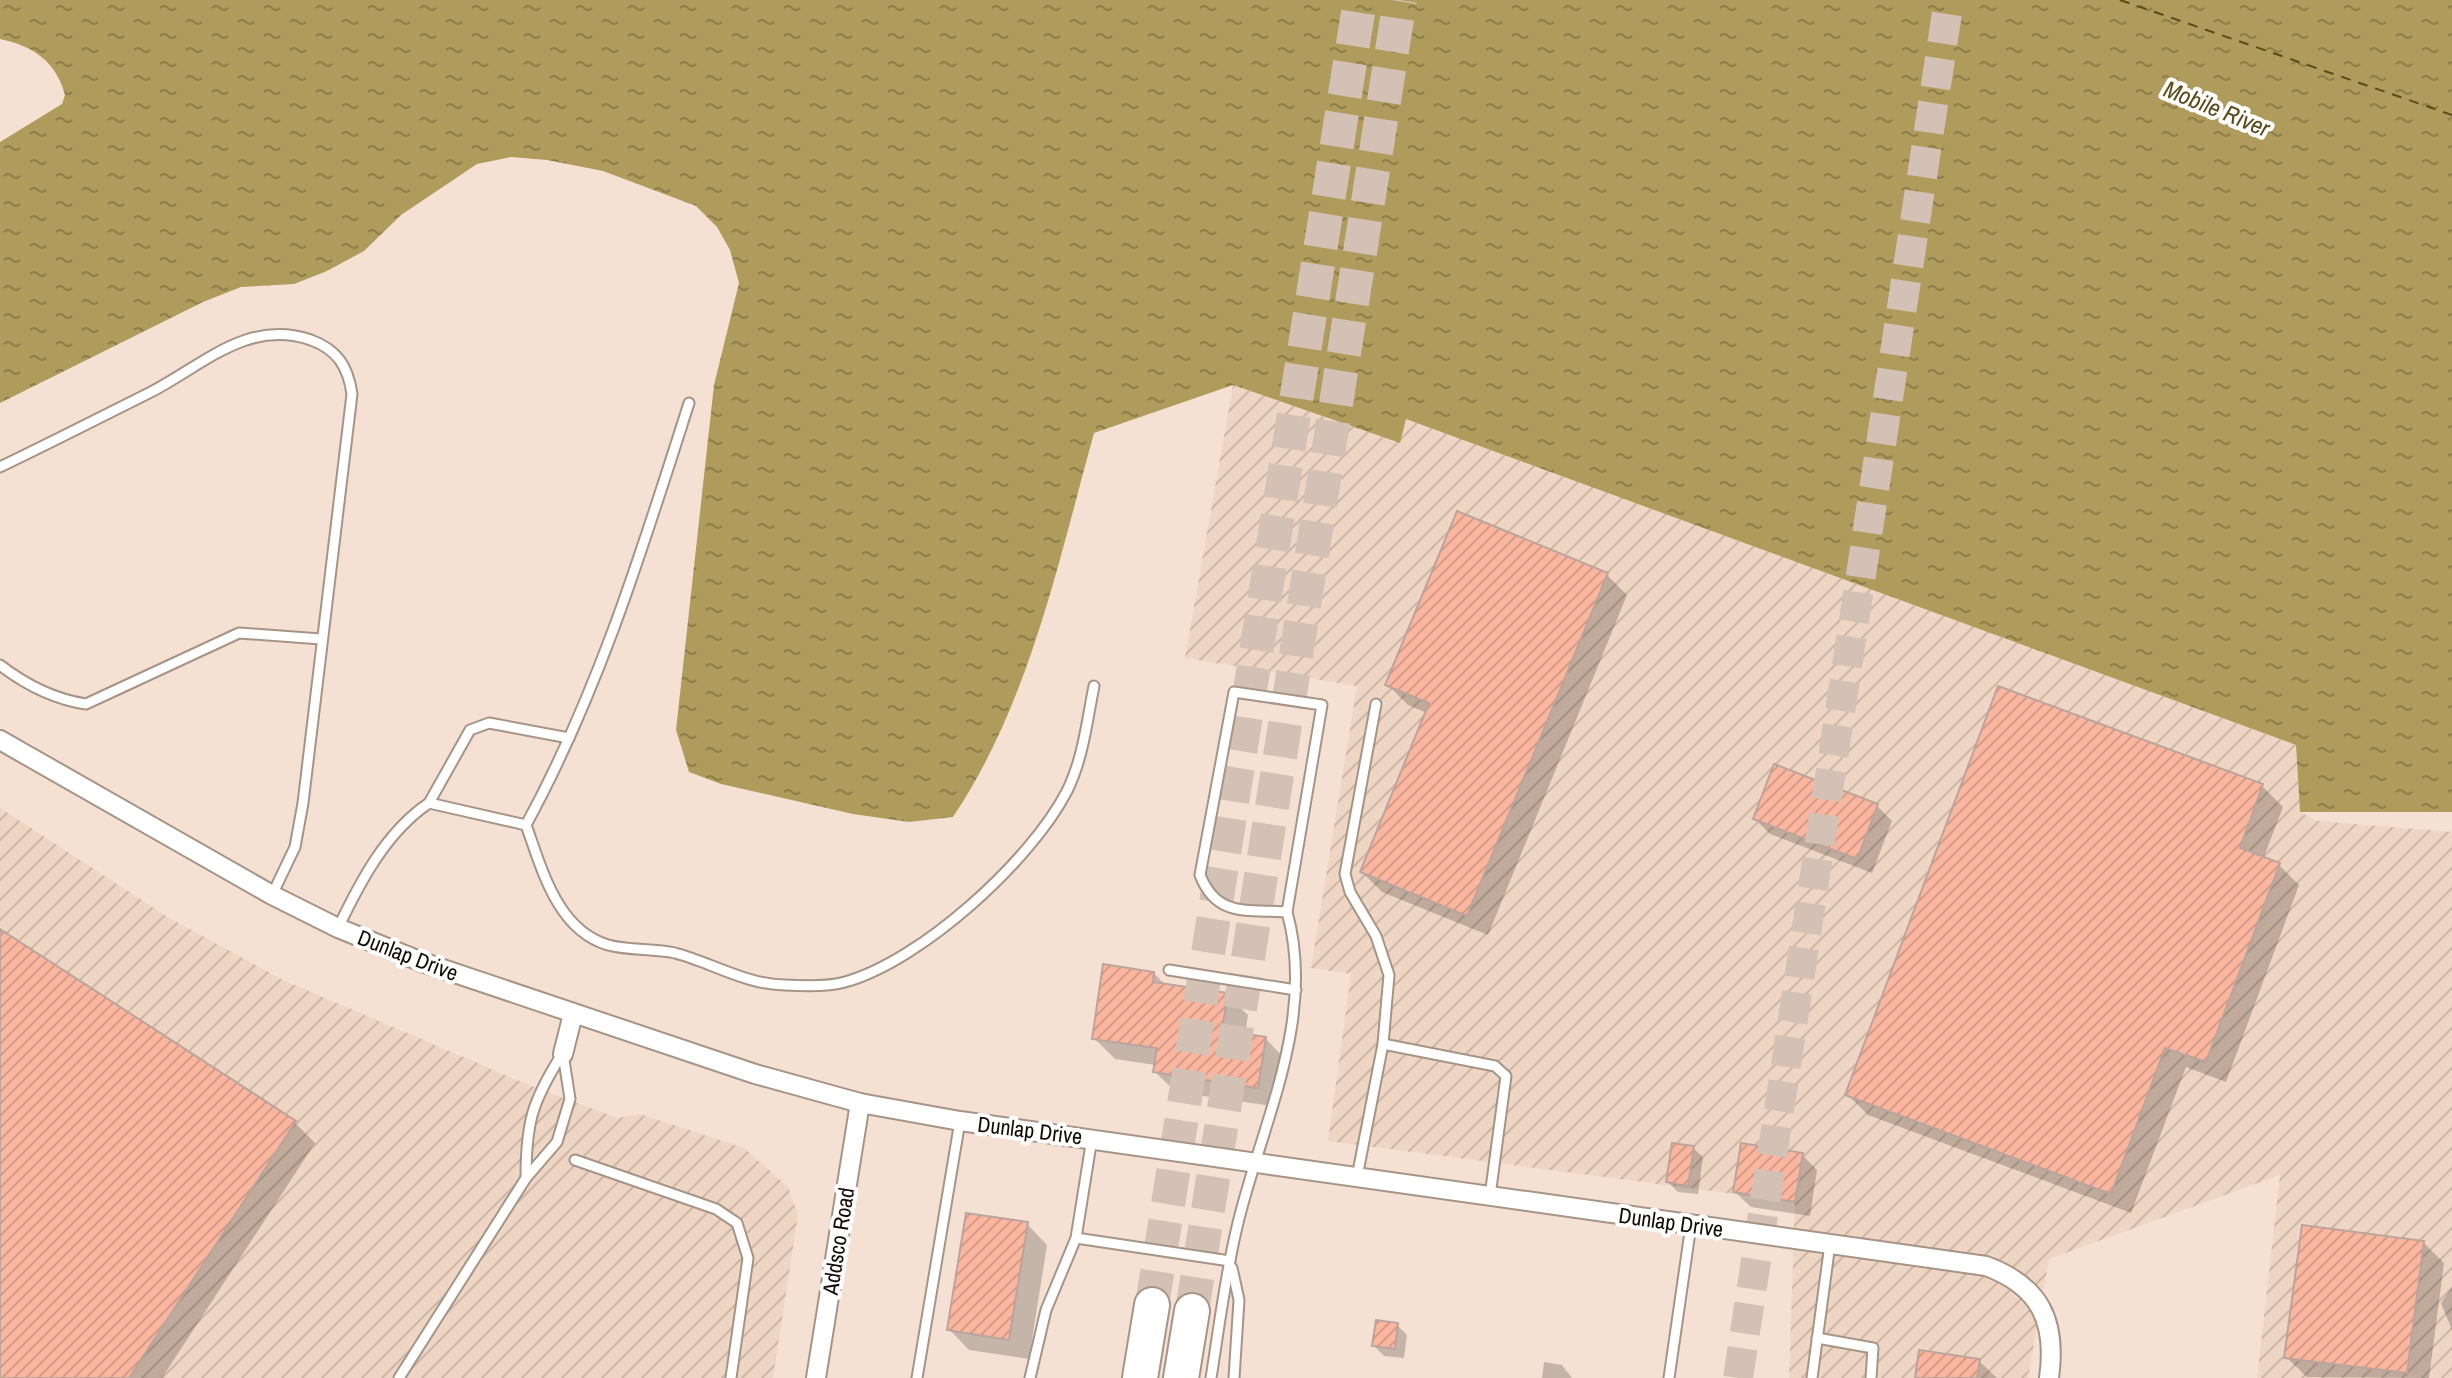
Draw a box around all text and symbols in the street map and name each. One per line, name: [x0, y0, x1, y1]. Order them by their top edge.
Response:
water label: Mobile River: [2159, 72, 2276, 144]
street label: Dunlap Drive: [353, 922, 463, 988]
street label: Dunlap Drive: [976, 1109, 1084, 1151]
street label: Addsco Road: [815, 1185, 861, 1298]
street label: Dunlap Drive: [1617, 1200, 1725, 1244]

